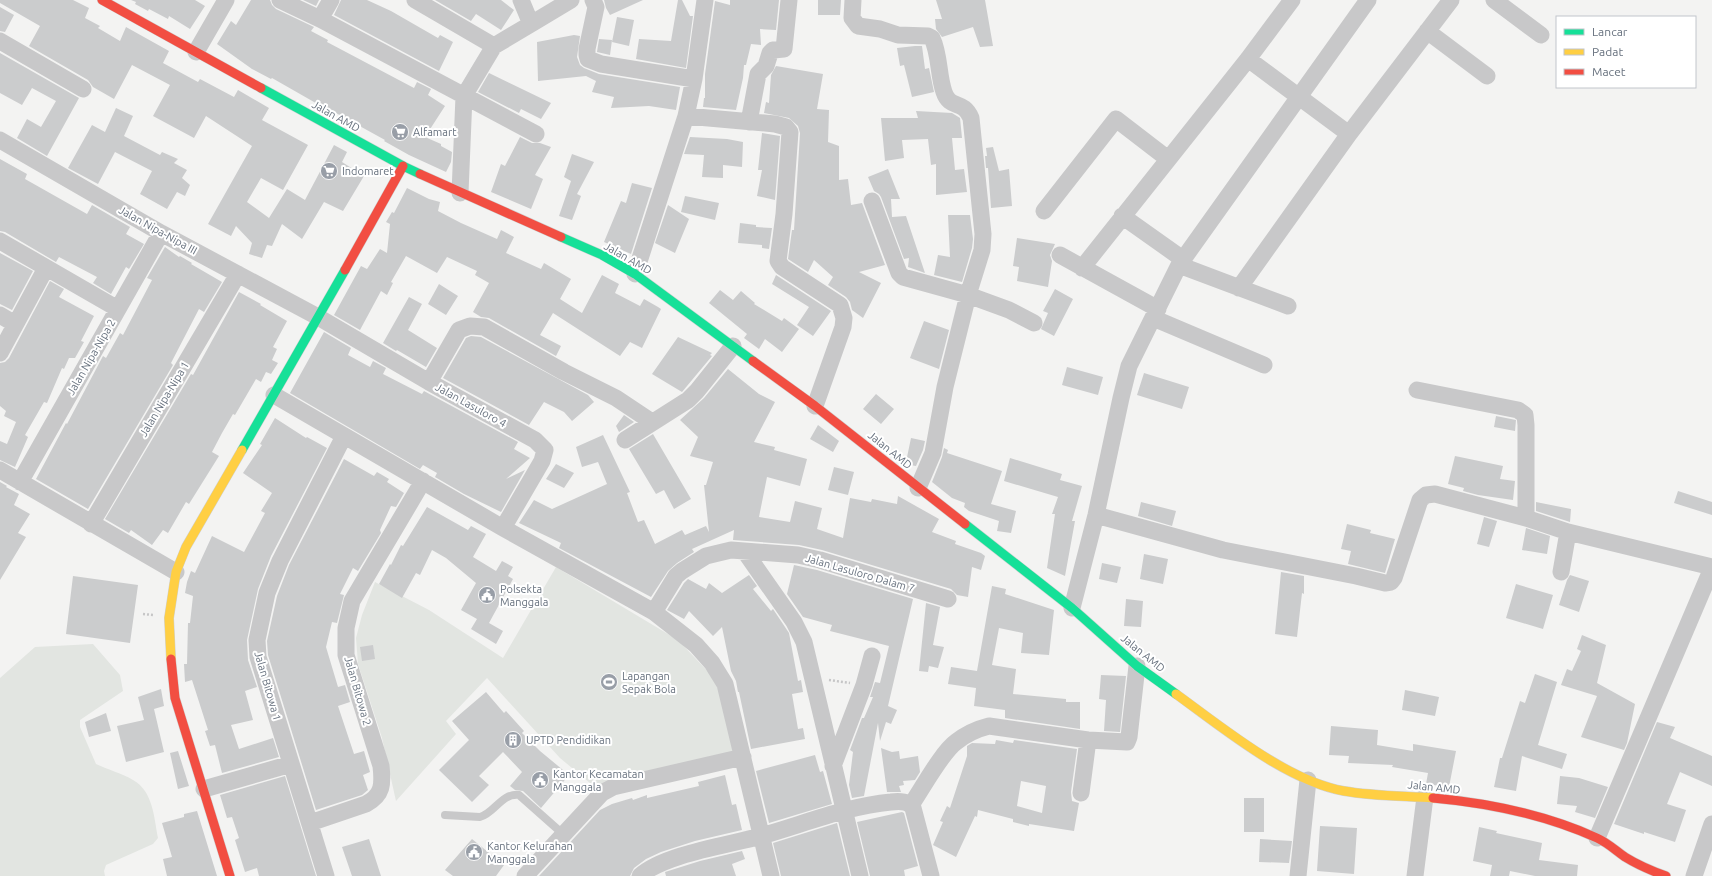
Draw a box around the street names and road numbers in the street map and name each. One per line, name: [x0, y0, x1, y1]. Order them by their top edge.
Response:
street label: Jalan AMD: [310, 98, 362, 134]
street label: Jalan Nipa-Nipa III: [117, 203, 199, 257]
street label: Jalan AMD: [602, 240, 654, 277]
street label: Jalan Nipa-Nipa 2: [64, 317, 118, 397]
street label: Jalan Nipa-Nipa 1: [137, 359, 191, 439]
street label: Jalan Lasuloro 4: [433, 381, 509, 429]
street label: Jalan AMD: [866, 429, 915, 471]
street label: Jalan Lasuloro Dalam 7: [804, 552, 916, 594]
street label: Jalan AMD: [1119, 632, 1168, 674]
street label: Jalan Bitowa 1: [252, 650, 284, 722]
street label: Jalan Bitowa 2: [342, 655, 374, 727]
street label: Jalan AMD: [1407, 778, 1461, 796]

